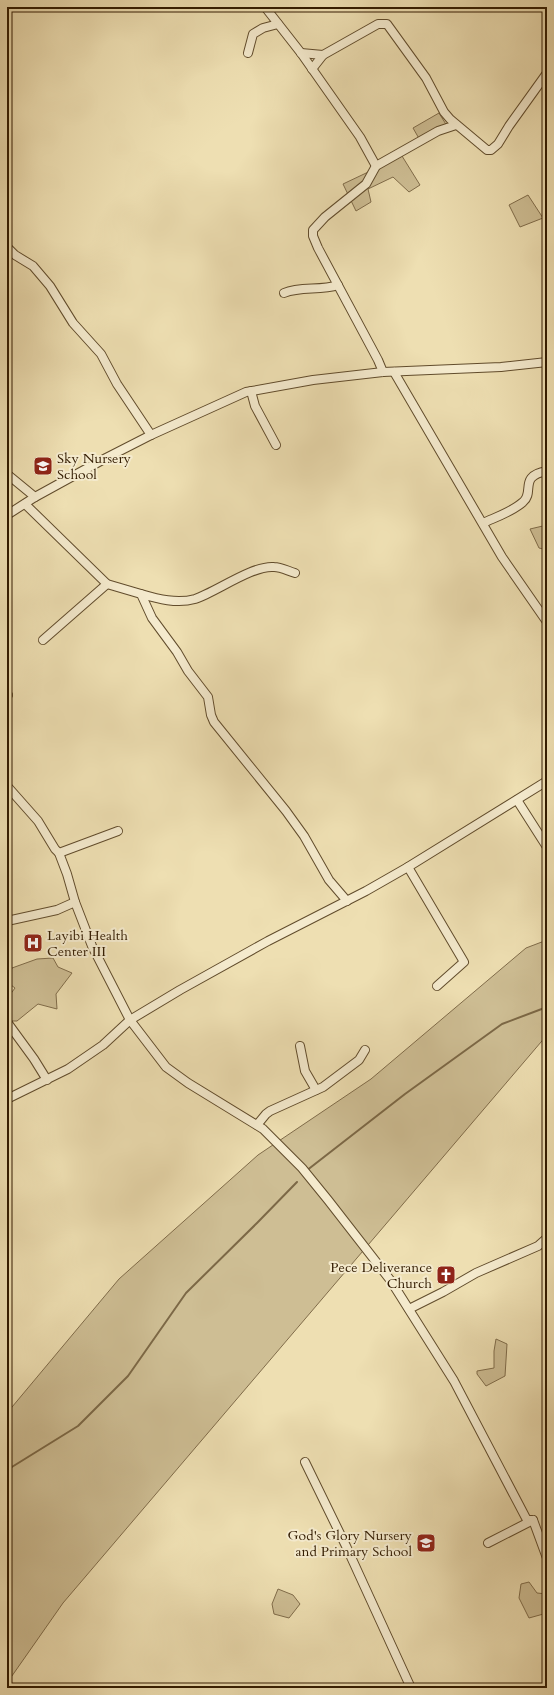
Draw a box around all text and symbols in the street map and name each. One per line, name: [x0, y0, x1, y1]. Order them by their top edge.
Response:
place label: Sky Nursery School: [57, 449, 132, 484]
school or university icon: Sky Nursery School: [32, 455, 54, 477]
place label: Layibi Health Center III: [47, 926, 128, 961]
hospital icon: Layibi Health Center III: [22, 932, 44, 954]
place label: Pece Deliverance Church: [330, 1258, 432, 1293]
church icon: Pece Deliverance Church: [435, 1264, 457, 1286]
place label: God's Glory Nursery and Primary School: [288, 1526, 413, 1561]
school or university icon: God's Glory Nursery and Primary School: [415, 1532, 437, 1554]

